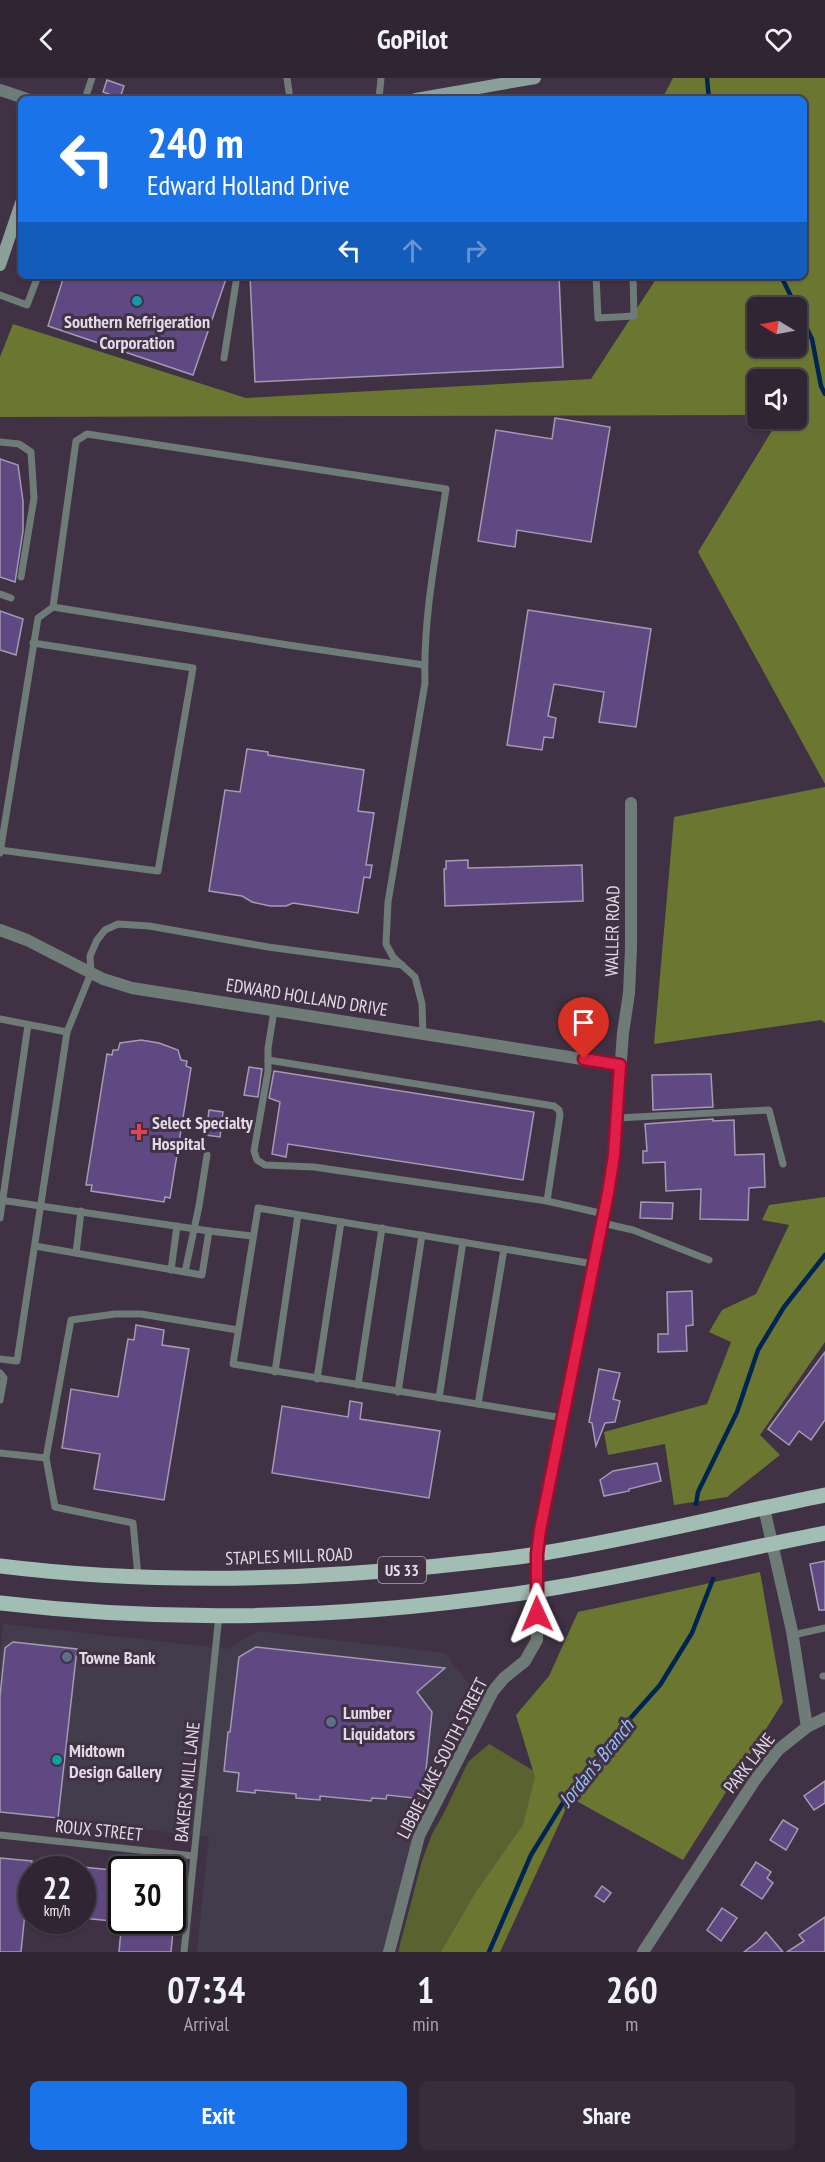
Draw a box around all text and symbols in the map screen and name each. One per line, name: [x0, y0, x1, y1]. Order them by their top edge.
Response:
text: GoPilot: [377, 22, 448, 56]
icon: back: [30, 23, 63, 56]
icon: heart: [762, 23, 795, 56]
text: 240 m: [147, 115, 244, 170]
icon: left: [48, 120, 126, 198]
text: Edward Holland Drive: [147, 168, 350, 202]
icon: left: [333, 234, 366, 267]
icon: ahead: [396, 234, 429, 267]
icon: right: [459, 234, 492, 267]
marker: Southern Refrigeration Corporation: [130, 294, 144, 308]
north arrow: [747, 297, 807, 357]
map controls: [747, 297, 807, 429]
place label: Southern Refrigeration Corporation: [64, 310, 210, 354]
button: sound: [747, 369, 807, 429]
street label: WALLER ROAD: [600, 885, 624, 977]
street label: EDWARD HOLLAND DRIVE: [225, 973, 389, 1021]
pin: [558, 997, 609, 1059]
icon: arrive: [567, 1006, 600, 1039]
place label: Select Specialty Hospital: [152, 1111, 254, 1155]
marker: Select Specialty Hospital: [130, 1123, 148, 1141]
street label: STAPLES MILL ROAD: [225, 1542, 353, 1570]
road number: US 33: [378, 1557, 426, 1583]
position arrow: [505, 1582, 569, 1646]
place label: Towne Bank: [79, 1646, 156, 1669]
marker: Towne Bank: [60, 1650, 74, 1664]
street label: LIBBIE LAKE SOUTH STREET: [392, 1674, 492, 1842]
place label: Lumber Liquidators: [343, 1701, 415, 1745]
water label: Jordan's Branch: [552, 1713, 640, 1813]
marker: Lumber Liquidators: [324, 1715, 338, 1729]
street label: BAKERS MILL LANE: [169, 1721, 205, 1843]
street label: PARK LANE: [718, 1728, 780, 1798]
place label: Midtown Design Gallery: [69, 1739, 162, 1783]
marker: Midtown Design Gallery: [50, 1753, 64, 1767]
street label: ROUX STREET: [54, 1814, 144, 1846]
speed limit sign: 30: [108, 1856, 186, 1934]
text: 22: [43, 1868, 71, 1907]
text: km/h: [44, 1901, 70, 1920]
text: 07:34: [167, 1966, 245, 2013]
text: 1: [417, 1966, 434, 2013]
text: 260: [606, 1966, 658, 2013]
text: Arrival: [184, 2011, 229, 2037]
text: min: [413, 2011, 439, 2037]
text: m: [625, 2011, 638, 2037]
button: Exit: [30, 2081, 407, 2150]
button: Share: [419, 2081, 795, 2150]

